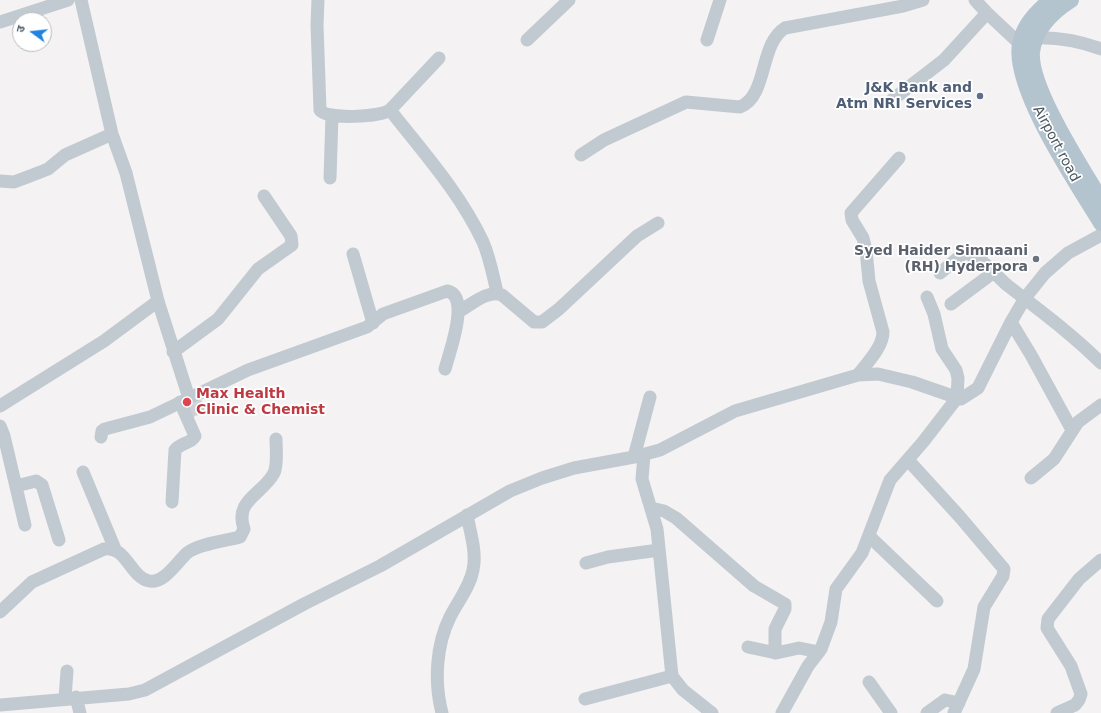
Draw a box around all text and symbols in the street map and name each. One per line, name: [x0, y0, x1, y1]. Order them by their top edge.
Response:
north arrow: [12, 12, 52, 52]
text: उ: [14, 24, 28, 34]
place label: J&K Bank and Atm NRI Services: [836, 80, 972, 112]
marker: J&K Bank and Atm NRI Services: [975, 91, 985, 101]
street label: Airport road: [1029, 103, 1083, 185]
place label: Syed Haider Simnaani (RH) Hyderpora: [854, 243, 1028, 276]
marker: Syed Haider Simnaani (RH) Hyderpora: [1031, 254, 1041, 264]
place label: Max Health Clinic & Chemist: [196, 386, 325, 418]
marker: Max Health Clinic & Chemist: [181, 396, 193, 408]

